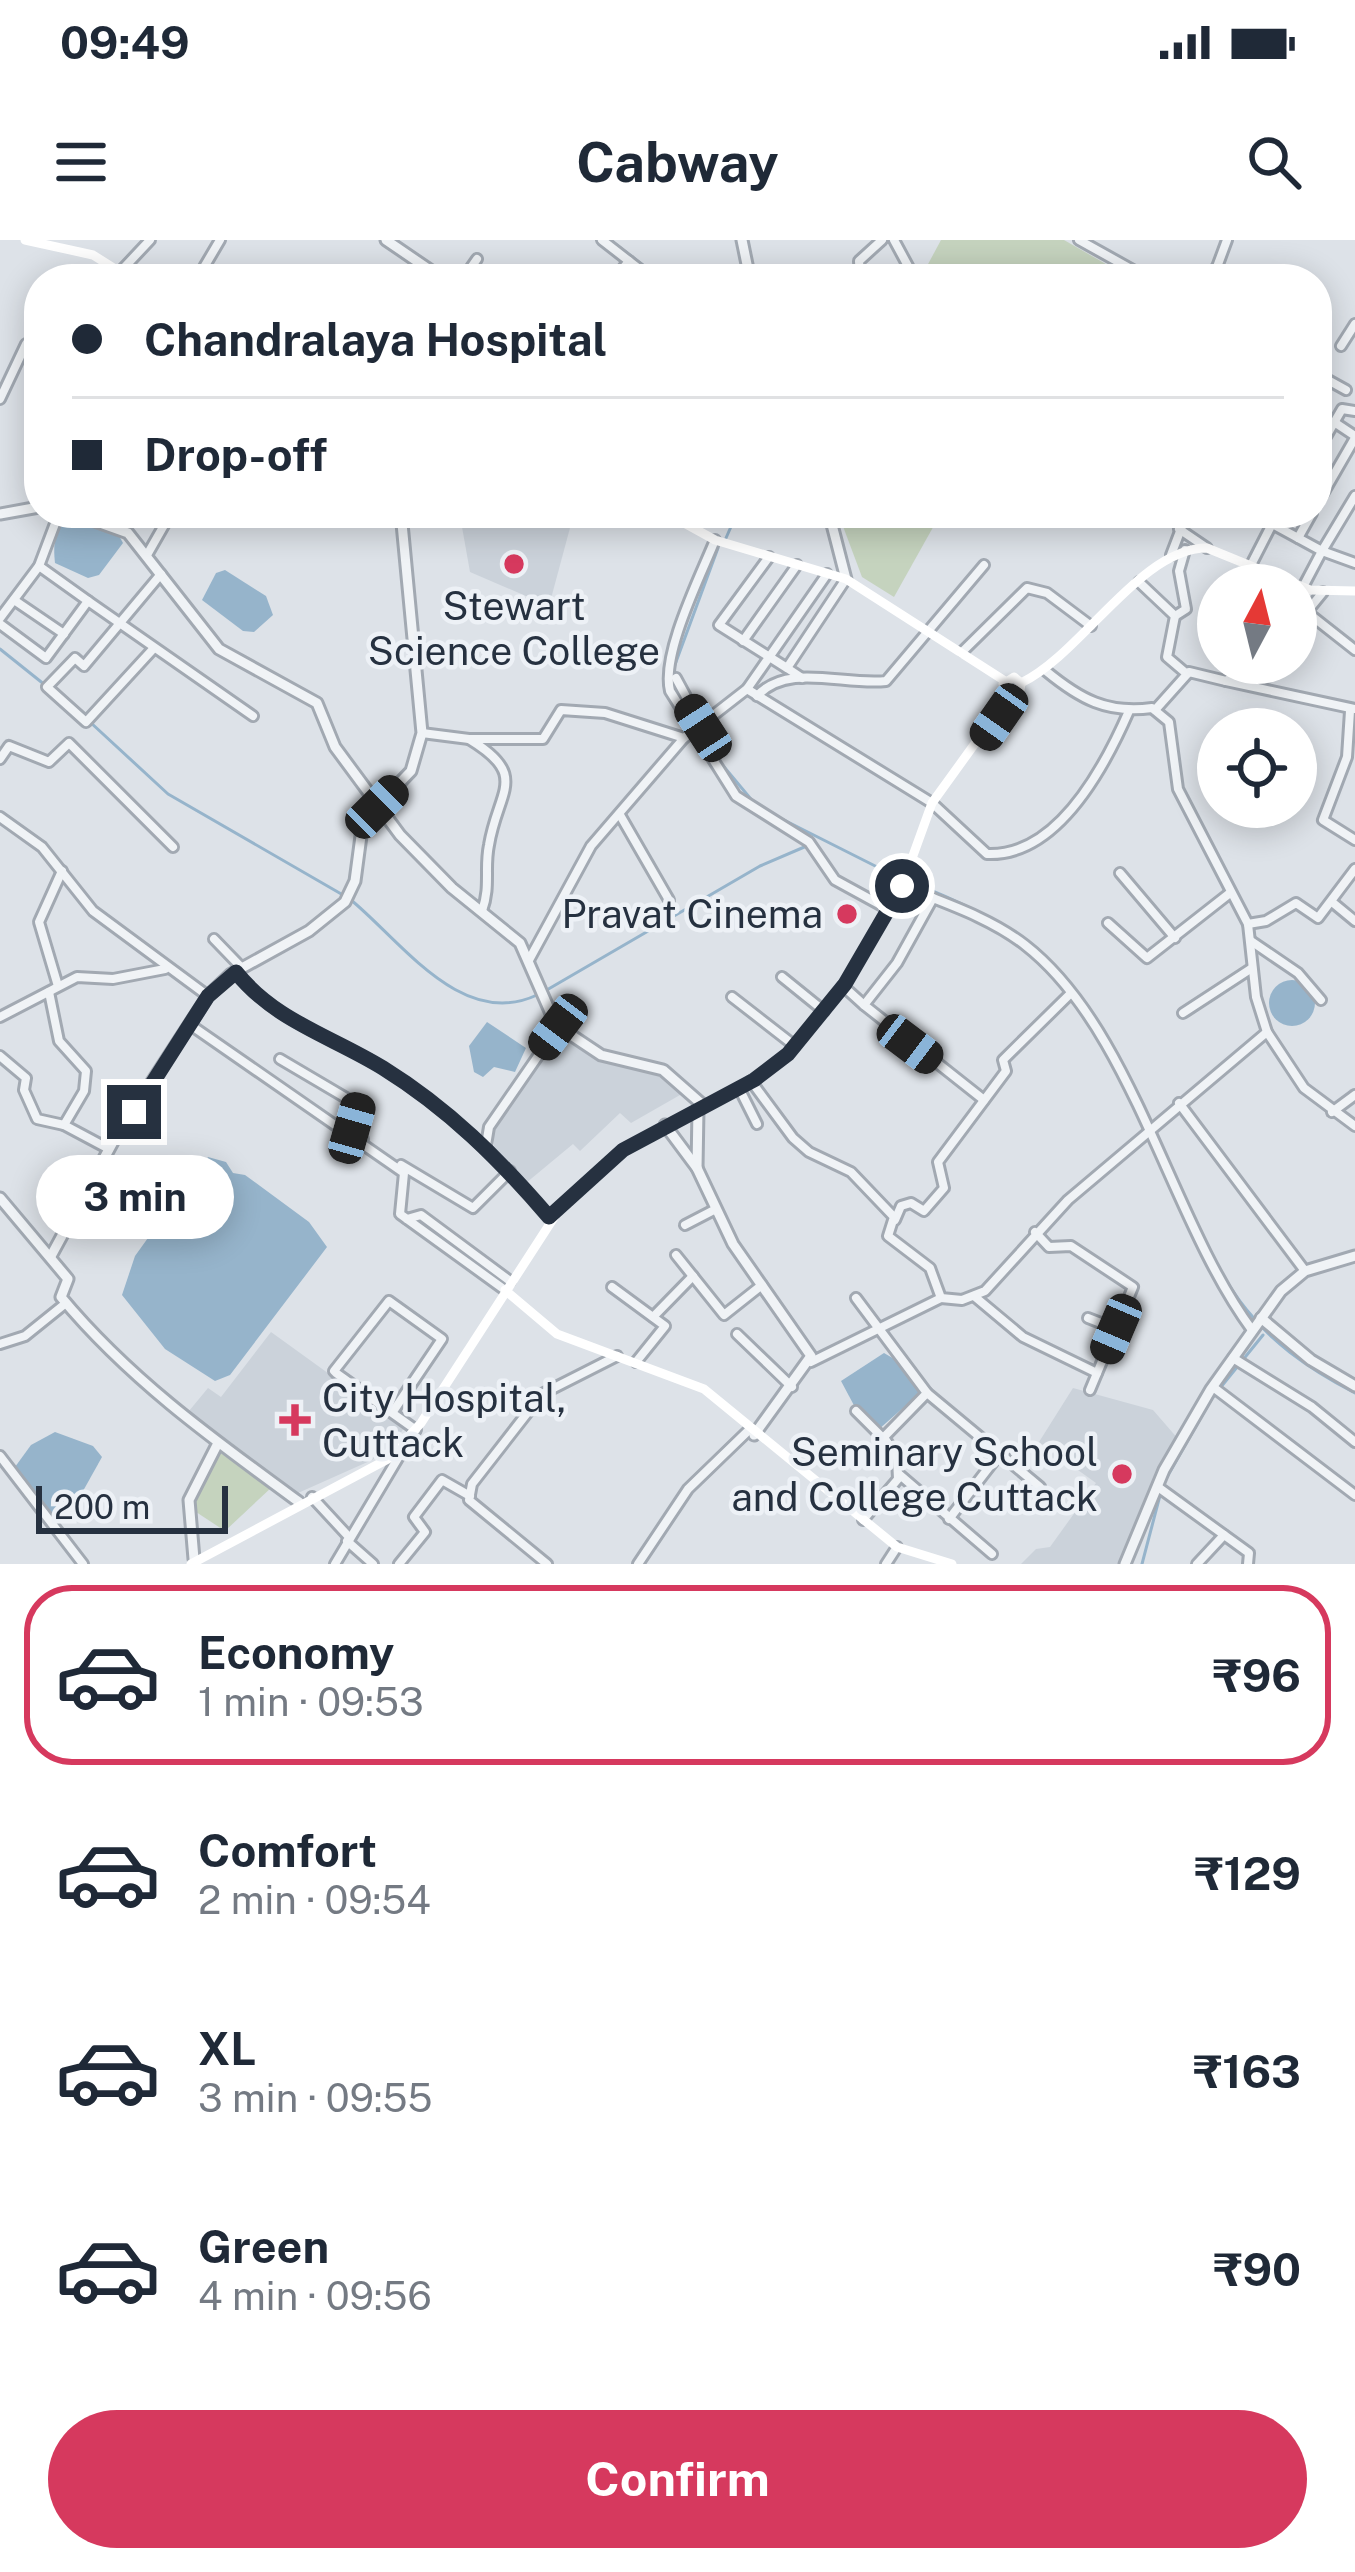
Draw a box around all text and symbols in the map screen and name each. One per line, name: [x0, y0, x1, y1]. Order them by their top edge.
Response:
text: 09:49: [60, 16, 190, 69]
icon: menu: [48, 129, 114, 195]
icon: search: [1241, 129, 1307, 195]
text: Cabway: [576, 131, 779, 194]
text: Chandralaya Hospital: [144, 313, 607, 366]
text: Drop-off: [144, 428, 327, 481]
marker: Stewart Science College: [501, 551, 527, 577]
north arrow: [1197, 564, 1317, 684]
map controls: [1197, 564, 1317, 828]
place label: Stewart Science College: [368, 583, 660, 674]
car: [964, 677, 1034, 757]
car: [668, 688, 738, 768]
button: locate: [1197, 708, 1317, 828]
car: [339, 769, 415, 845]
route start: [875, 859, 929, 913]
place label: Pravat Cinema: [562, 891, 823, 937]
marker: Pravat Cinema: [834, 901, 860, 927]
car: [522, 987, 594, 1067]
car: [870, 1008, 950, 1080]
route end: [107, 1085, 161, 1139]
car: [325, 1088, 379, 1168]
callout: 3 min: [35, 1154, 233, 1238]
text: 3 min: [83, 1174, 187, 1220]
car: [1085, 1289, 1147, 1369]
place label: City Hospital, Cuttack: [322, 1375, 566, 1466]
marker: City Hospital, Cuttack: [279, 1404, 311, 1436]
place label: Seminary School and College Cuttack: [731, 1429, 1098, 1520]
marker: Seminary School and College Cuttack: [1109, 1461, 1135, 1487]
scale bar: [36, 1480, 228, 1533]
text: 200 m: [54, 1488, 150, 1526]
icon: car: [54, 1621, 162, 1729]
text: Economy: [198, 1626, 394, 1679]
text: ₹96: [1213, 1649, 1301, 1702]
text: 1 min · 09:53: [198, 1679, 423, 1725]
icon: car: [54, 1819, 162, 1927]
text: Comfort: [198, 1824, 377, 1877]
text: ₹129: [1195, 1847, 1301, 1900]
text: 2 min · 09:54: [198, 1877, 431, 1923]
icon: car: [54, 2017, 162, 2125]
text: XL: [198, 2022, 256, 2075]
text: ₹163: [1193, 2045, 1301, 2098]
text: 3 min · 09:55: [198, 2075, 433, 2121]
icon: car: [54, 2215, 162, 2323]
text: Green: [198, 2220, 329, 2273]
text: ₹90: [1214, 2243, 1301, 2296]
text: 4 min · 09:56: [198, 2273, 432, 2319]
button: Confirm: [48, 2410, 1307, 2548]

